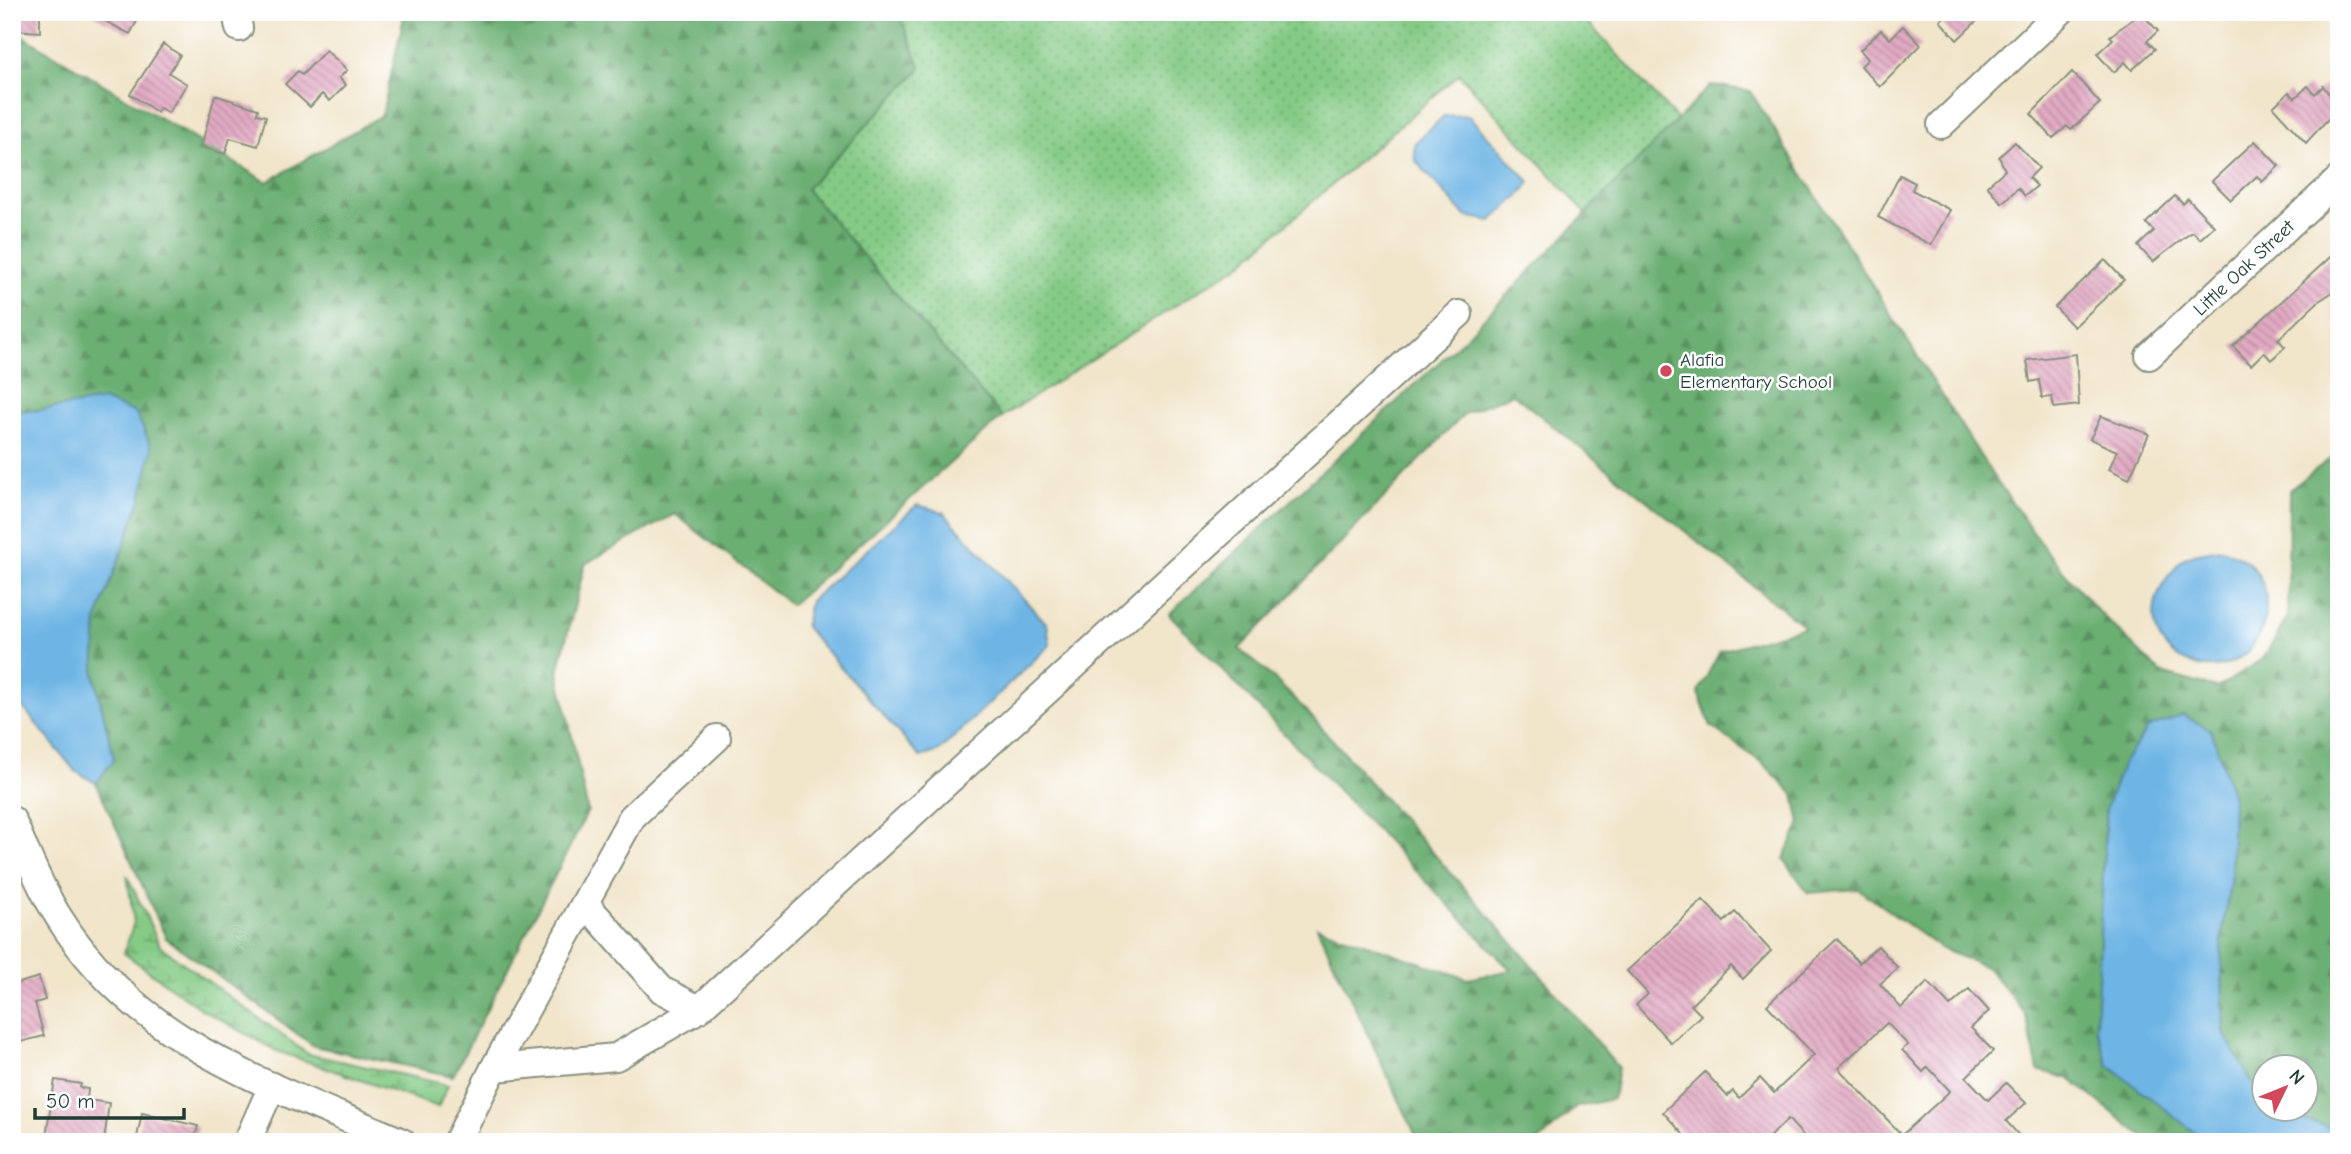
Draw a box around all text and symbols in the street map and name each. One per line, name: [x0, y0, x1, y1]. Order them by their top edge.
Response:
street label: Little Oak Street: [2189, 215, 2299, 320]
place label: Alafia Elementary School: [1680, 349, 1832, 393]
marker: Alafia Elementary School: [1658, 363, 1674, 379]
north arrow: [2250, 1052, 2320, 1122]
text: N: [2284, 1065, 2309, 1089]
scale bar: [35, 1077, 184, 1121]
text: 50 m: [46, 1089, 95, 1113]

